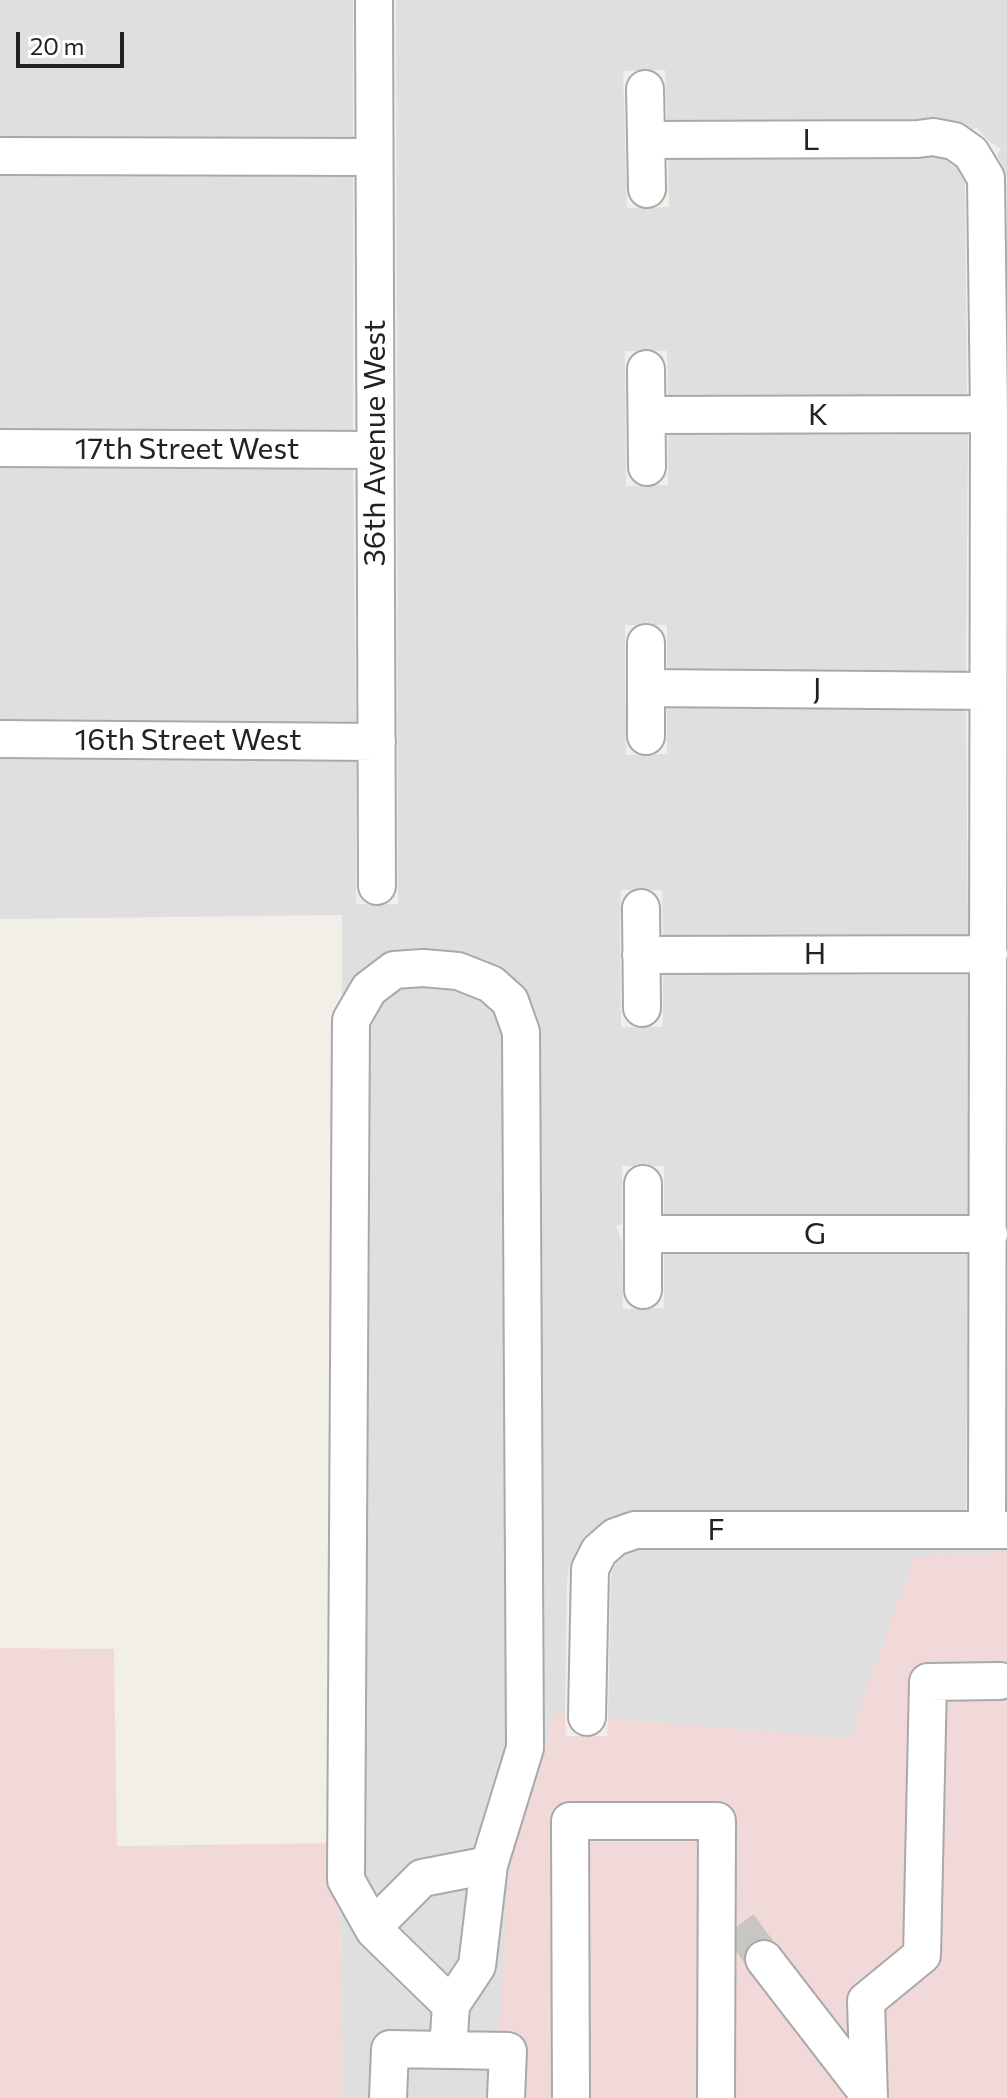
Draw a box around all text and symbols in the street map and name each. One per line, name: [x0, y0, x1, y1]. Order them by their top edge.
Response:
scale bar: [20, 16, 128, 66]
text: 20 m: [30, 31, 84, 60]
street label: L: [802, 122, 820, 158]
street label: 36th Avenue West: [357, 320, 393, 566]
street label: K: [808, 397, 828, 433]
street label: 17th Street West: [75, 431, 299, 467]
street label: J: [813, 671, 821, 707]
street label: 16th Street West: [74, 722, 302, 758]
street label: H: [804, 936, 826, 972]
street label: G: [804, 1216, 826, 1252]
street label: F: [707, 1512, 725, 1548]

